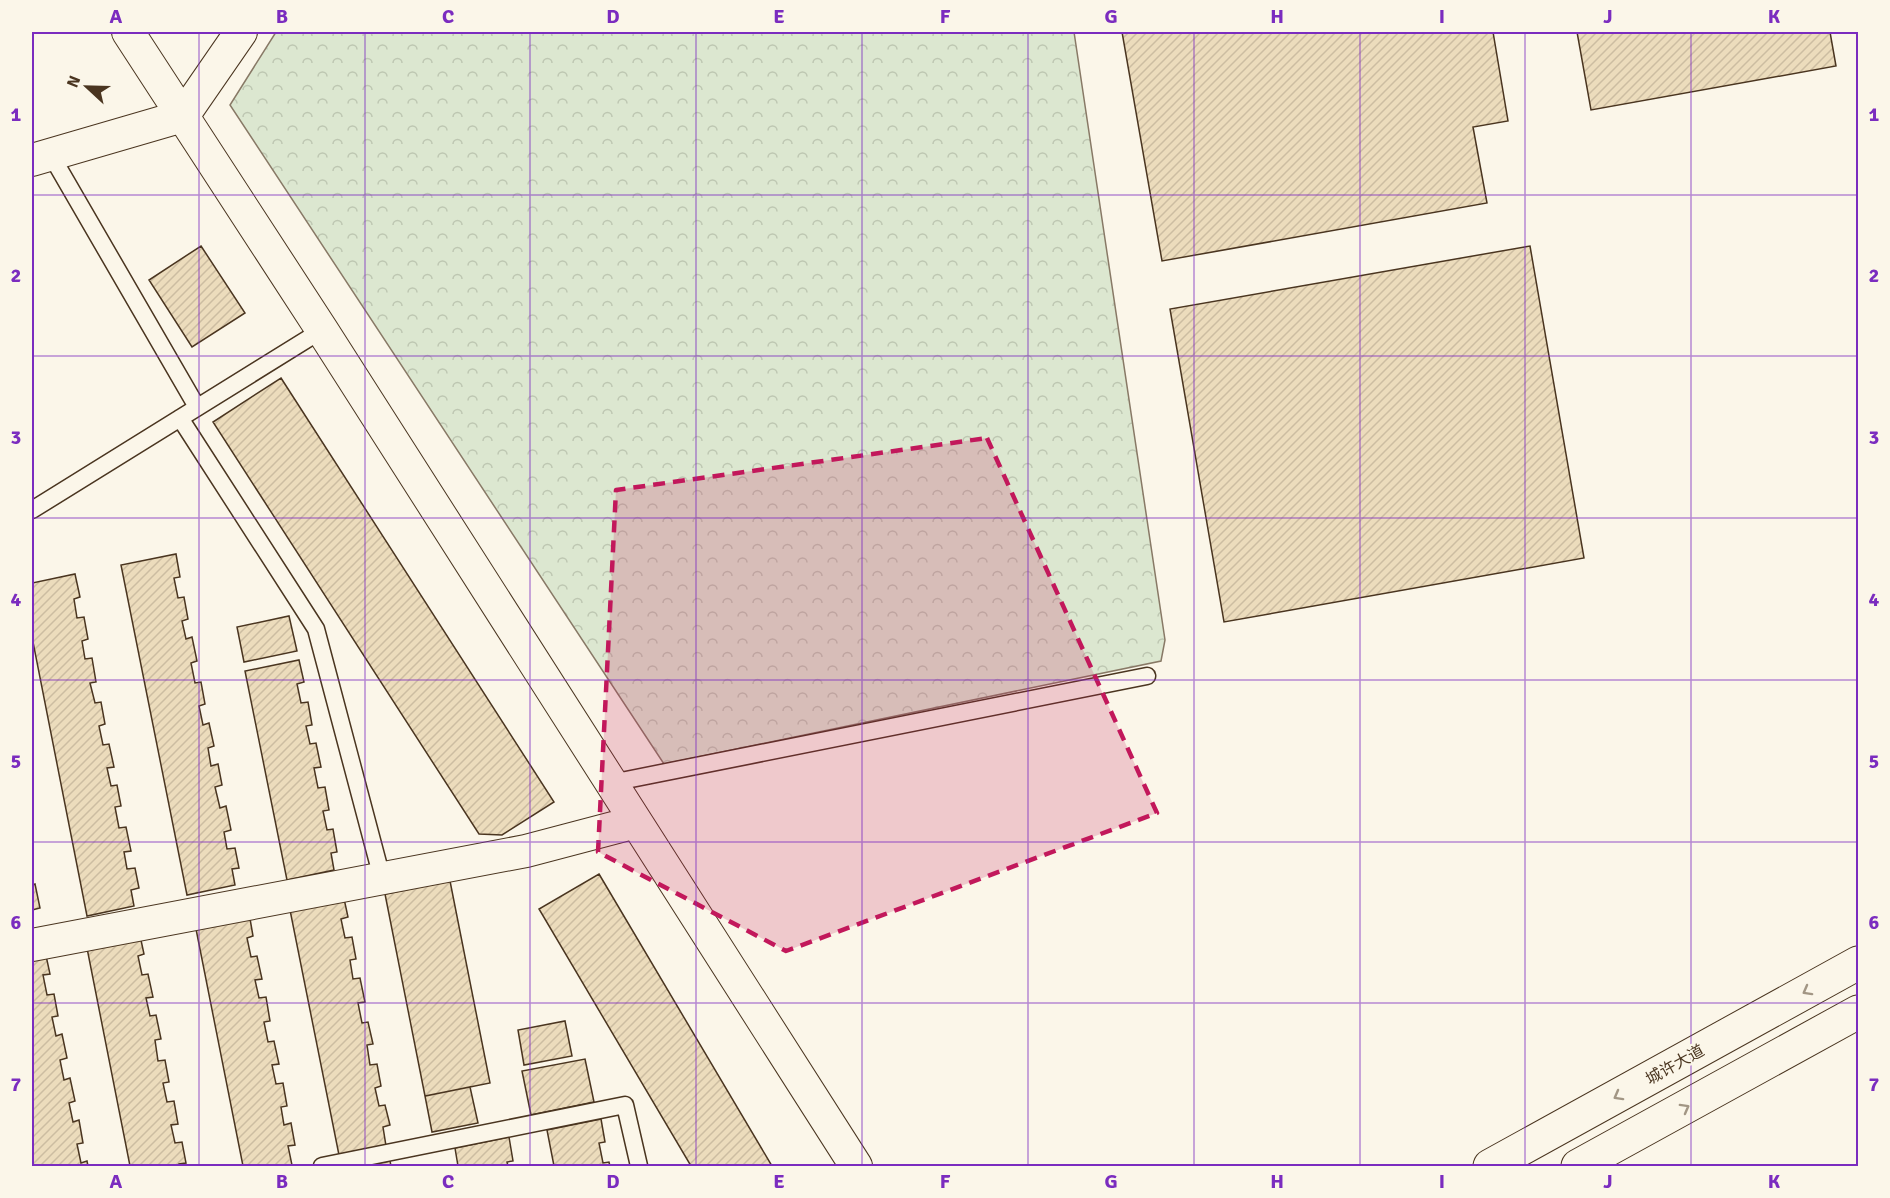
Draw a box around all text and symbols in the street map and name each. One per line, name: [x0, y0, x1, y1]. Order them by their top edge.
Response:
text: A: [110, 4, 123, 29]
text: B: [276, 4, 288, 29]
text: C: [442, 4, 454, 29]
text: D: [606, 4, 620, 29]
text: E: [773, 4, 785, 29]
text: F: [940, 4, 951, 29]
text: G: [1104, 4, 1118, 29]
text: H: [1270, 4, 1284, 29]
text: I: [1439, 4, 1445, 29]
text: J: [1603, 4, 1613, 29]
text: K: [1768, 4, 1781, 29]
north arrow: [57, 57, 117, 117]
text: N: [63, 73, 85, 91]
text: 1: [11, 102, 22, 127]
text: 1: [1869, 102, 1880, 127]
text: 2: [11, 263, 21, 288]
text: 2: [1869, 263, 1879, 288]
text: 3: [11, 425, 21, 450]
text: 3: [1869, 425, 1879, 450]
text: 4: [11, 587, 22, 612]
text: 4: [1869, 587, 1880, 612]
text: 5: [11, 749, 21, 774]
text: 5: [1869, 749, 1879, 774]
text: 6: [11, 910, 22, 935]
text: 6: [1869, 910, 1880, 935]
one-way arrow: [1803, 984, 1814, 996]
street label: 城许大道: [1642, 1041, 1708, 1089]
text: 7: [11, 1072, 22, 1097]
text: 7: [1869, 1072, 1880, 1097]
one-way arrow: [1614, 1089, 1625, 1100]
one-way arrow: [1678, 1104, 1689, 1115]
text: A: [110, 1169, 123, 1194]
text: B: [276, 1169, 288, 1194]
text: C: [442, 1169, 454, 1194]
text: D: [606, 1169, 620, 1194]
text: E: [773, 1169, 785, 1194]
text: F: [940, 1169, 951, 1194]
text: G: [1104, 1169, 1118, 1194]
text: H: [1270, 1169, 1284, 1194]
text: I: [1439, 1169, 1445, 1194]
text: J: [1603, 1169, 1613, 1194]
text: K: [1768, 1169, 1781, 1194]

